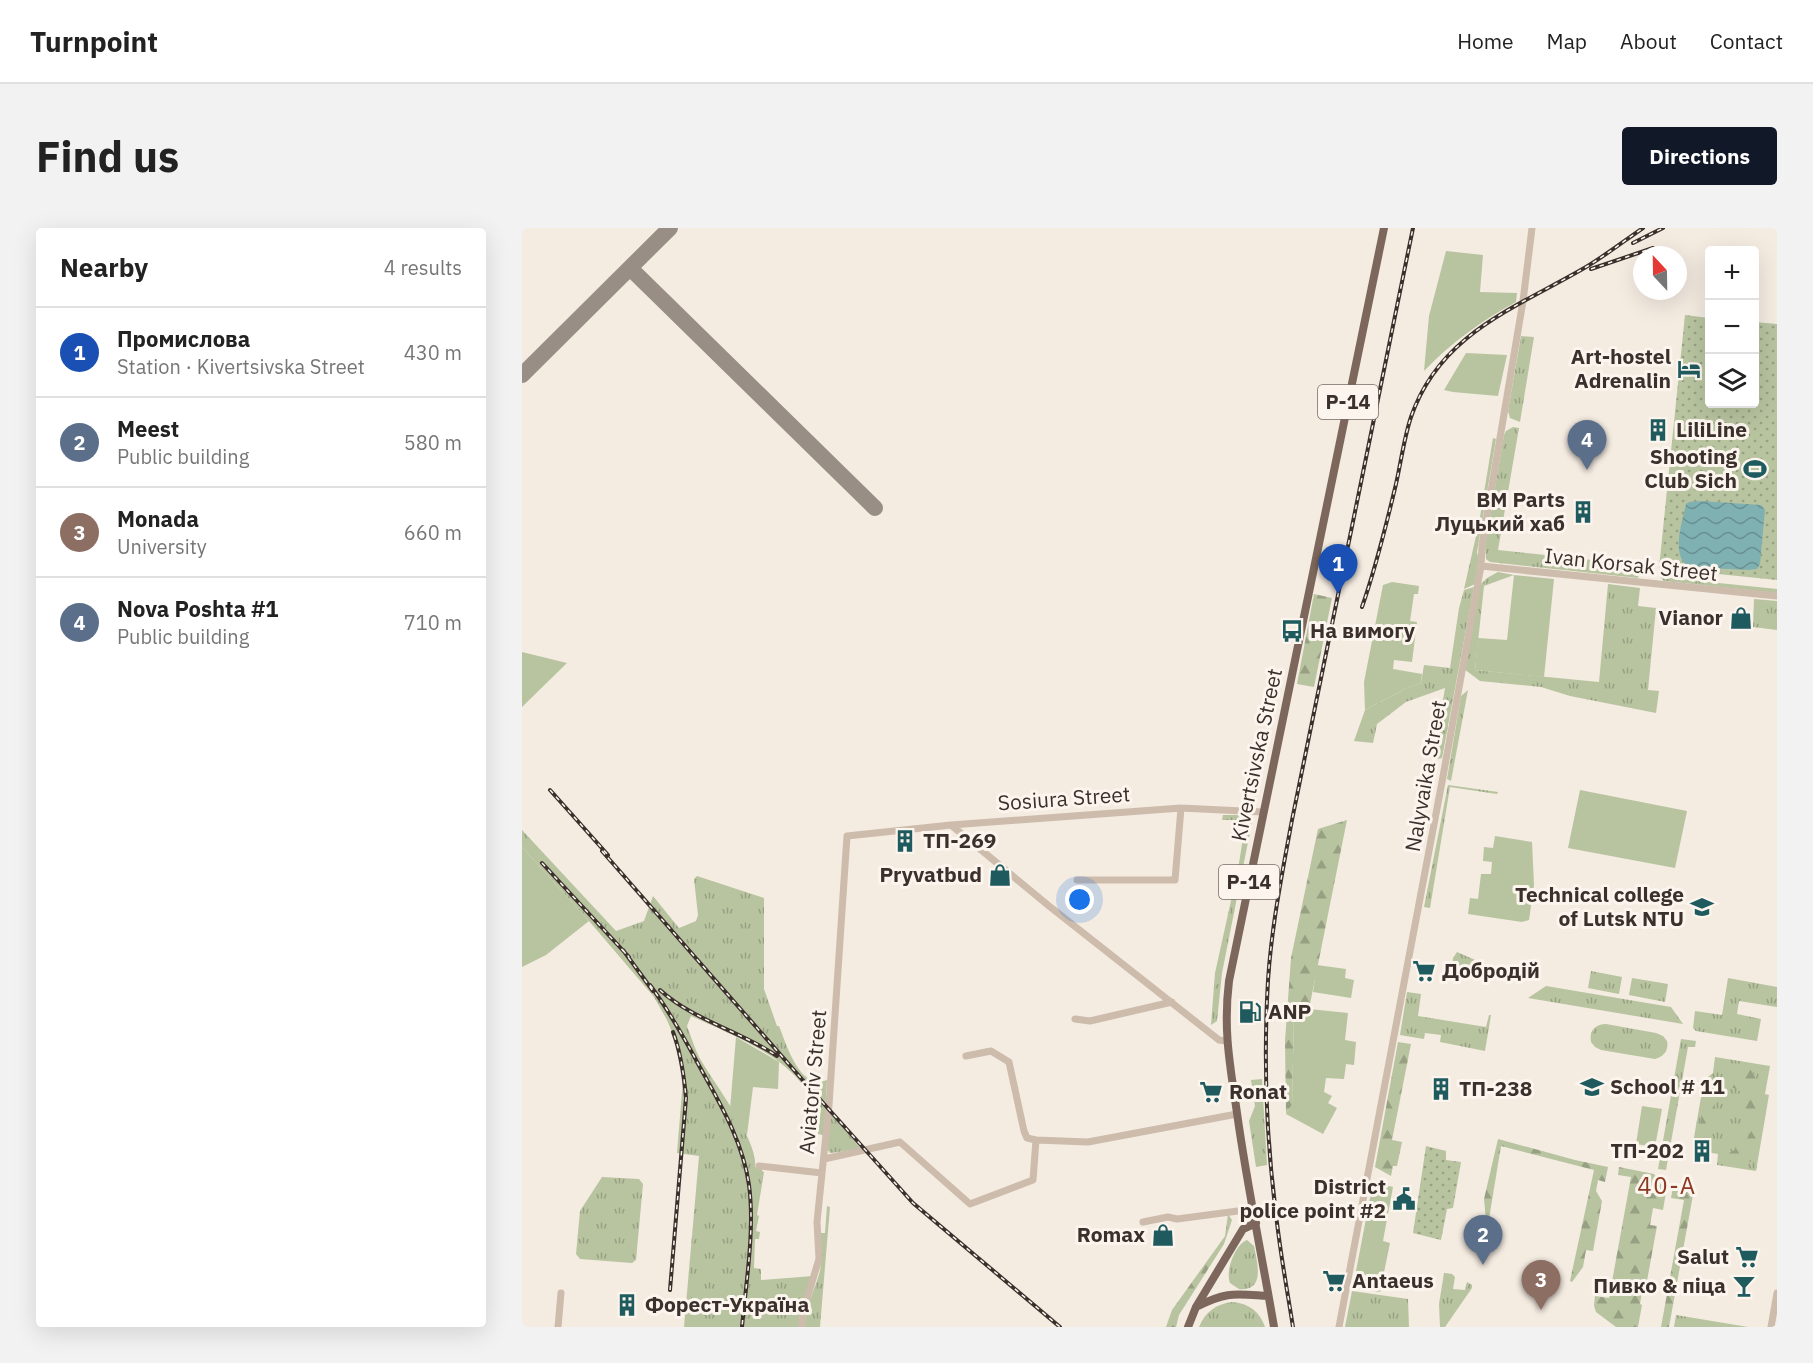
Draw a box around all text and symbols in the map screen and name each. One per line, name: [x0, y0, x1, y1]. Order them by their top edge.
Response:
text: Turnpoint: [30, 23, 158, 60]
text: Home: [1457, 27, 1514, 55]
text: Map: [1547, 27, 1587, 55]
text: About: [1620, 27, 1677, 55]
text: Contact: [1710, 27, 1783, 55]
button: Directions: [1622, 127, 1777, 185]
text: Find us: [36, 129, 179, 184]
north arrow: [1633, 246, 1687, 300]
map controls: [1705, 246, 1759, 408]
button: +: [1705, 246, 1759, 300]
text: Nearby: [60, 250, 148, 284]
text: 4 results: [384, 254, 462, 281]
button: −: [1705, 300, 1759, 354]
text: Промислова: [117, 324, 250, 353]
text: 1: [74, 339, 86, 366]
text: 430 m: [404, 339, 462, 366]
place label: Art-hostel Adrenalin: [1571, 342, 1671, 394]
text: Station · Kivertsivska Street: [117, 353, 365, 380]
button: layers: [1705, 354, 1759, 408]
hotel icon: Art-hostel Adrenalin: [1676, 356, 1702, 382]
road number: Р-14: [1318, 385, 1378, 419]
text: Meest: [117, 414, 179, 443]
place label: LiliLine: [1676, 415, 1747, 443]
building icon: LiliLine: [1645, 417, 1671, 443]
pin: 4: [1568, 420, 1606, 470]
text: 2: [74, 429, 86, 456]
text: 580 m: [404, 429, 462, 456]
place label: Shooting Club Sich: [1644, 442, 1737, 494]
text: Public building: [117, 443, 249, 470]
sports icon: Shooting Club Sich: [1742, 456, 1768, 482]
place label: BM Parts Луцький хаб: [1435, 485, 1565, 537]
building icon: BM Parts Луцький хаб: [1570, 499, 1596, 525]
text: Monada: [117, 504, 199, 533]
text: 3: [74, 519, 86, 546]
text: 660 m: [404, 519, 462, 546]
text: University: [117, 533, 207, 560]
street label: Ivan Korsak Street: [1543, 541, 1719, 587]
pin: 1: [1318, 544, 1358, 594]
text: Nova Poshta #1: [117, 594, 278, 623]
place label: Vianor: [1659, 603, 1724, 631]
shop icon: Vianor: [1728, 605, 1754, 631]
text: 4: [74, 609, 86, 636]
text: 710 m: [404, 609, 462, 636]
place label: На вимогу: [1310, 616, 1416, 644]
bus stop icon: На вимогу: [1279, 618, 1305, 644]
text: Public building: [117, 623, 249, 650]
street label: Kivertsivska Street: [1224, 666, 1288, 844]
street label: Nalyvaika Street: [1398, 698, 1452, 854]
street label: Sosiura Street: [997, 779, 1131, 817]
place label: ТП-269: [923, 826, 996, 854]
building icon: ТП-269: [892, 828, 918, 854]
place label: Pryvatbud: [880, 860, 982, 888]
shop icon: Pryvatbud: [987, 862, 1013, 888]
road number: Р-14: [1219, 865, 1279, 899]
place label: Technical college of Lutsk NTU: [1515, 880, 1684, 932]
your location: [1065, 885, 1094, 914]
school or university icon: Technical college of Lutsk NTU: [1689, 894, 1715, 920]
place label: Добродій: [1442, 956, 1540, 984]
supermarket icon: Добродій: [1411, 958, 1437, 984]
place label: ANP: [1268, 997, 1311, 1025]
fuel station icon: ANP: [1237, 999, 1263, 1025]
street label: Aviatoriv Street: [792, 1009, 832, 1155]
place label: School # 11: [1610, 1072, 1725, 1100]
place label: ТП-238: [1459, 1074, 1532, 1102]
school or university icon: School # 11: [1579, 1074, 1605, 1100]
building icon: ТП-238: [1428, 1076, 1454, 1102]
place label: Ronat: [1229, 1077, 1287, 1105]
supermarket icon: Ronat: [1198, 1079, 1224, 1105]
place label: ТП-202: [1611, 1136, 1684, 1164]
building icon: ТП-202: [1689, 1138, 1715, 1164]
district label: 40-А: [1637, 1169, 1697, 1201]
place label: District police point #2: [1240, 1172, 1386, 1224]
public building icon: District police point #2: [1391, 1186, 1417, 1212]
pin: 2: [1464, 1216, 1502, 1265]
place label: Romax: [1077, 1220, 1145, 1248]
shop icon: Romax: [1150, 1222, 1176, 1248]
place label: Salut: [1677, 1242, 1729, 1270]
supermarket icon: Salut: [1734, 1244, 1760, 1270]
pin: 3: [1522, 1260, 1560, 1310]
place label: Antaeus: [1352, 1266, 1434, 1294]
supermarket icon: Antaeus: [1321, 1268, 1347, 1294]
place label: Пивко & піца: [1593, 1271, 1726, 1299]
bar icon: Пивко & піца: [1731, 1273, 1757, 1299]
place label: Форест-Україна: [645, 1290, 809, 1318]
building icon: Форест-Україна: [614, 1292, 640, 1318]

